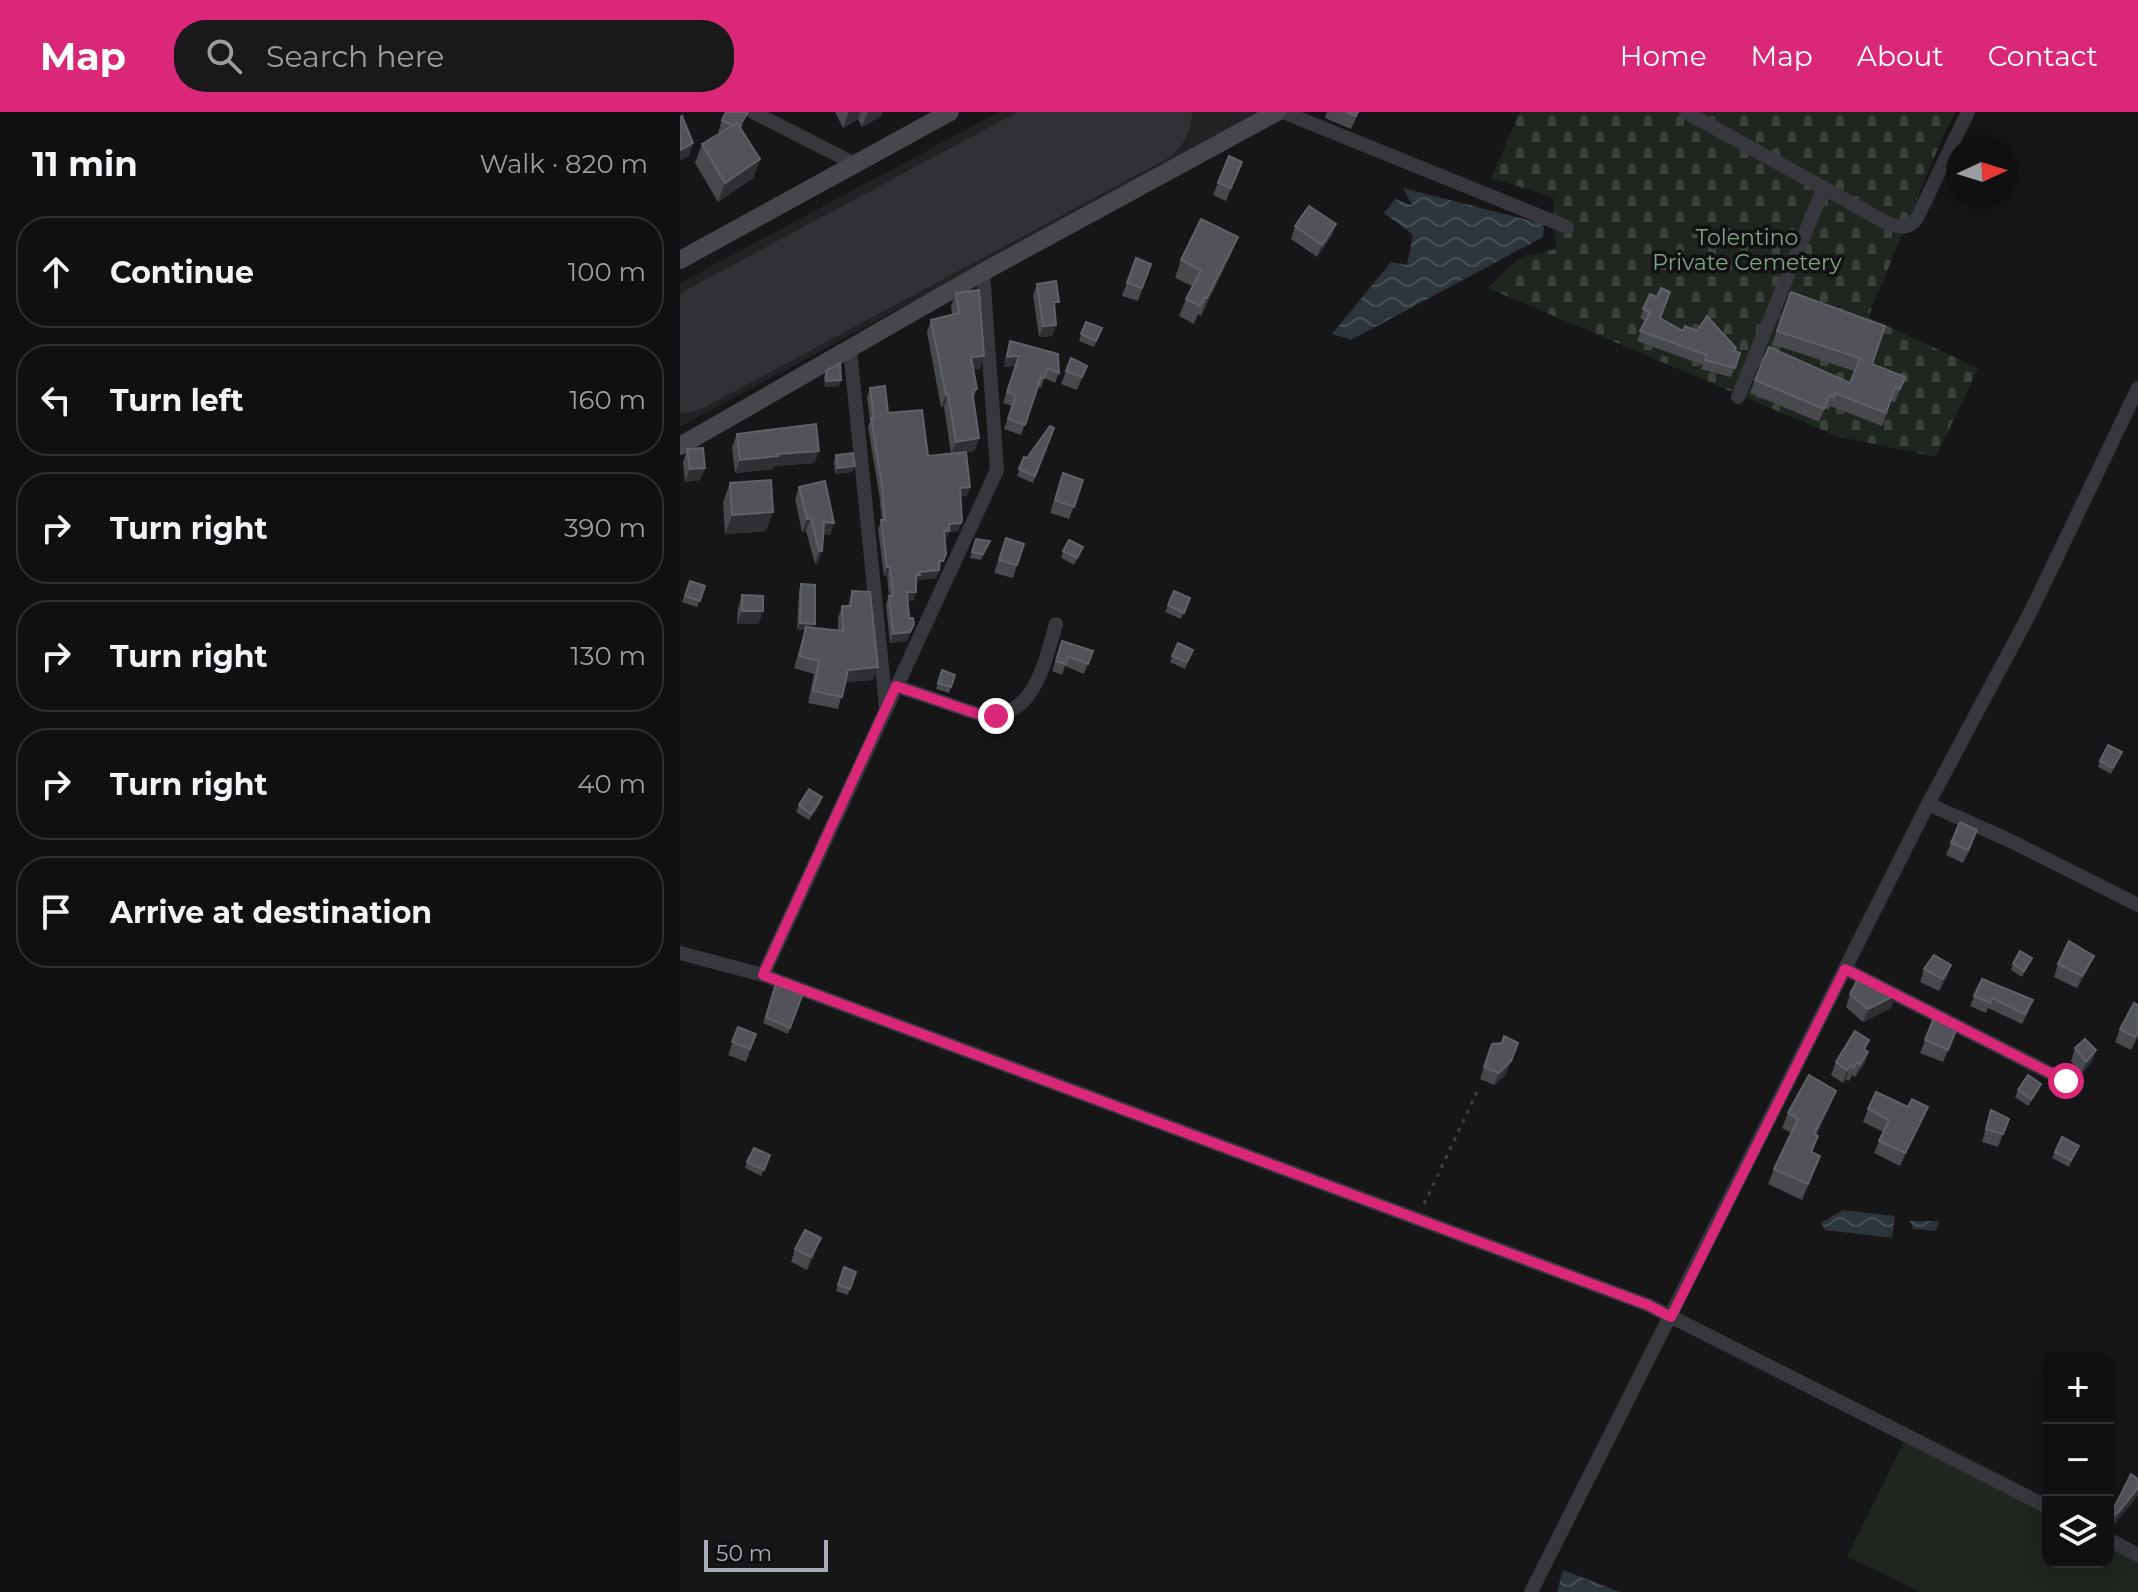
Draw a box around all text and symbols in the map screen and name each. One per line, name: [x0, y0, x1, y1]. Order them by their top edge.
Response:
search box: [174, 20, 734, 92]
text: Map: [40, 33, 126, 80]
icon: search: [202, 34, 246, 78]
text: Search here: [266, 38, 444, 75]
text: Home: [1620, 39, 1707, 73]
text: Map: [1751, 39, 1813, 73]
text: About: [1857, 39, 1944, 73]
text: Contact: [1988, 39, 2098, 73]
north arrow: [1946, 136, 2018, 208]
text: 11 min: [32, 143, 138, 185]
text: Walk · 820 m: [480, 148, 648, 180]
park label: Tolentino Private Cemetery: [1652, 224, 1842, 276]
icon: ahead: [34, 250, 78, 294]
text: Continue: [110, 254, 254, 291]
text: 100 m: [568, 256, 646, 288]
icon: left: [34, 378, 78, 422]
text: Turn left: [110, 382, 243, 419]
text: 160 m: [569, 384, 646, 416]
icon: right: [34, 506, 78, 550]
text: Turn right: [110, 510, 267, 547]
text: 390 m: [564, 512, 646, 544]
icon: right: [34, 634, 78, 678]
text: Turn right: [110, 638, 267, 675]
text: 130 m: [570, 640, 646, 672]
route end: [978, 698, 1014, 734]
icon: right: [34, 762, 78, 806]
text: Turn right: [110, 766, 267, 803]
text: 40 m: [577, 768, 646, 800]
icon: arrive: [34, 890, 78, 934]
text: Arrive at destination: [110, 894, 432, 931]
route start: [2048, 1063, 2084, 1099]
map controls: [2042, 1352, 2114, 1568]
button: +: [2042, 1352, 2114, 1424]
button: −: [2042, 1424, 2114, 1496]
button: layers: [2042, 1496, 2114, 1568]
scale bar: [704, 1536, 828, 1572]
text: 50 m: [716, 1540, 772, 1567]

